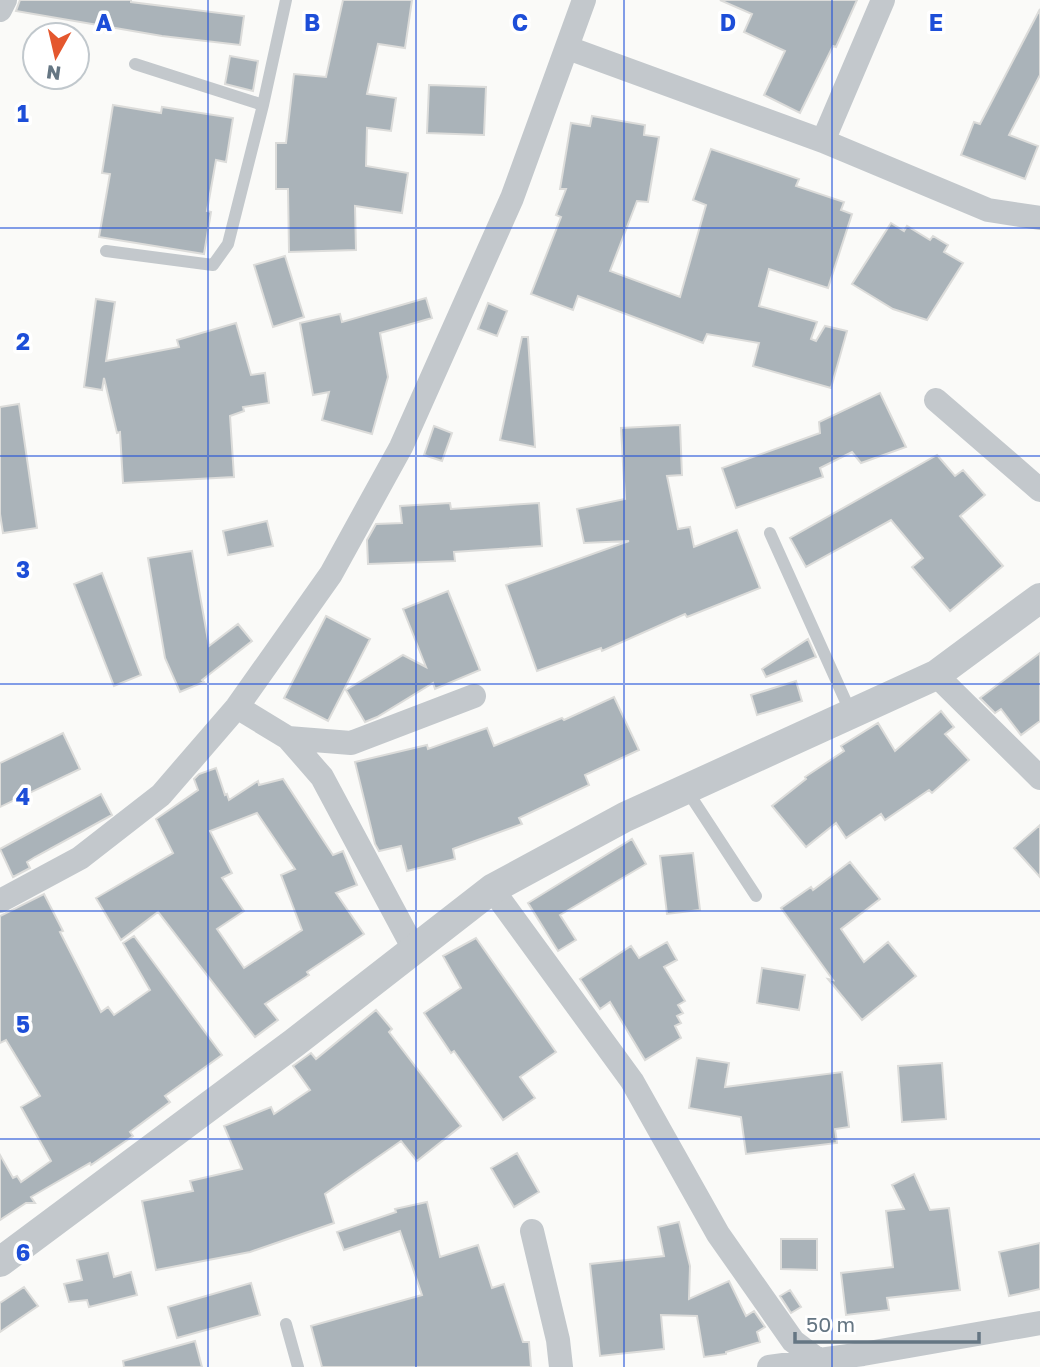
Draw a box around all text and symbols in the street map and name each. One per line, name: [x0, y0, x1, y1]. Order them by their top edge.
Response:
text: A: [96, 8, 113, 36]
text: B: [304, 8, 320, 36]
text: C: [512, 8, 528, 36]
text: D: [720, 8, 736, 36]
text: E: [929, 8, 943, 36]
north arrow: [21, 21, 91, 91]
text: N: [45, 61, 62, 86]
text: 1: [17, 99, 29, 127]
text: 2: [16, 327, 30, 355]
text: 3: [16, 555, 30, 583]
text: 4: [16, 782, 30, 810]
text: 5: [16, 1010, 30, 1038]
text: 6: [16, 1238, 30, 1266]
scale bar: [795, 1300, 979, 1344]
text: 50 m: [806, 1311, 855, 1337]

